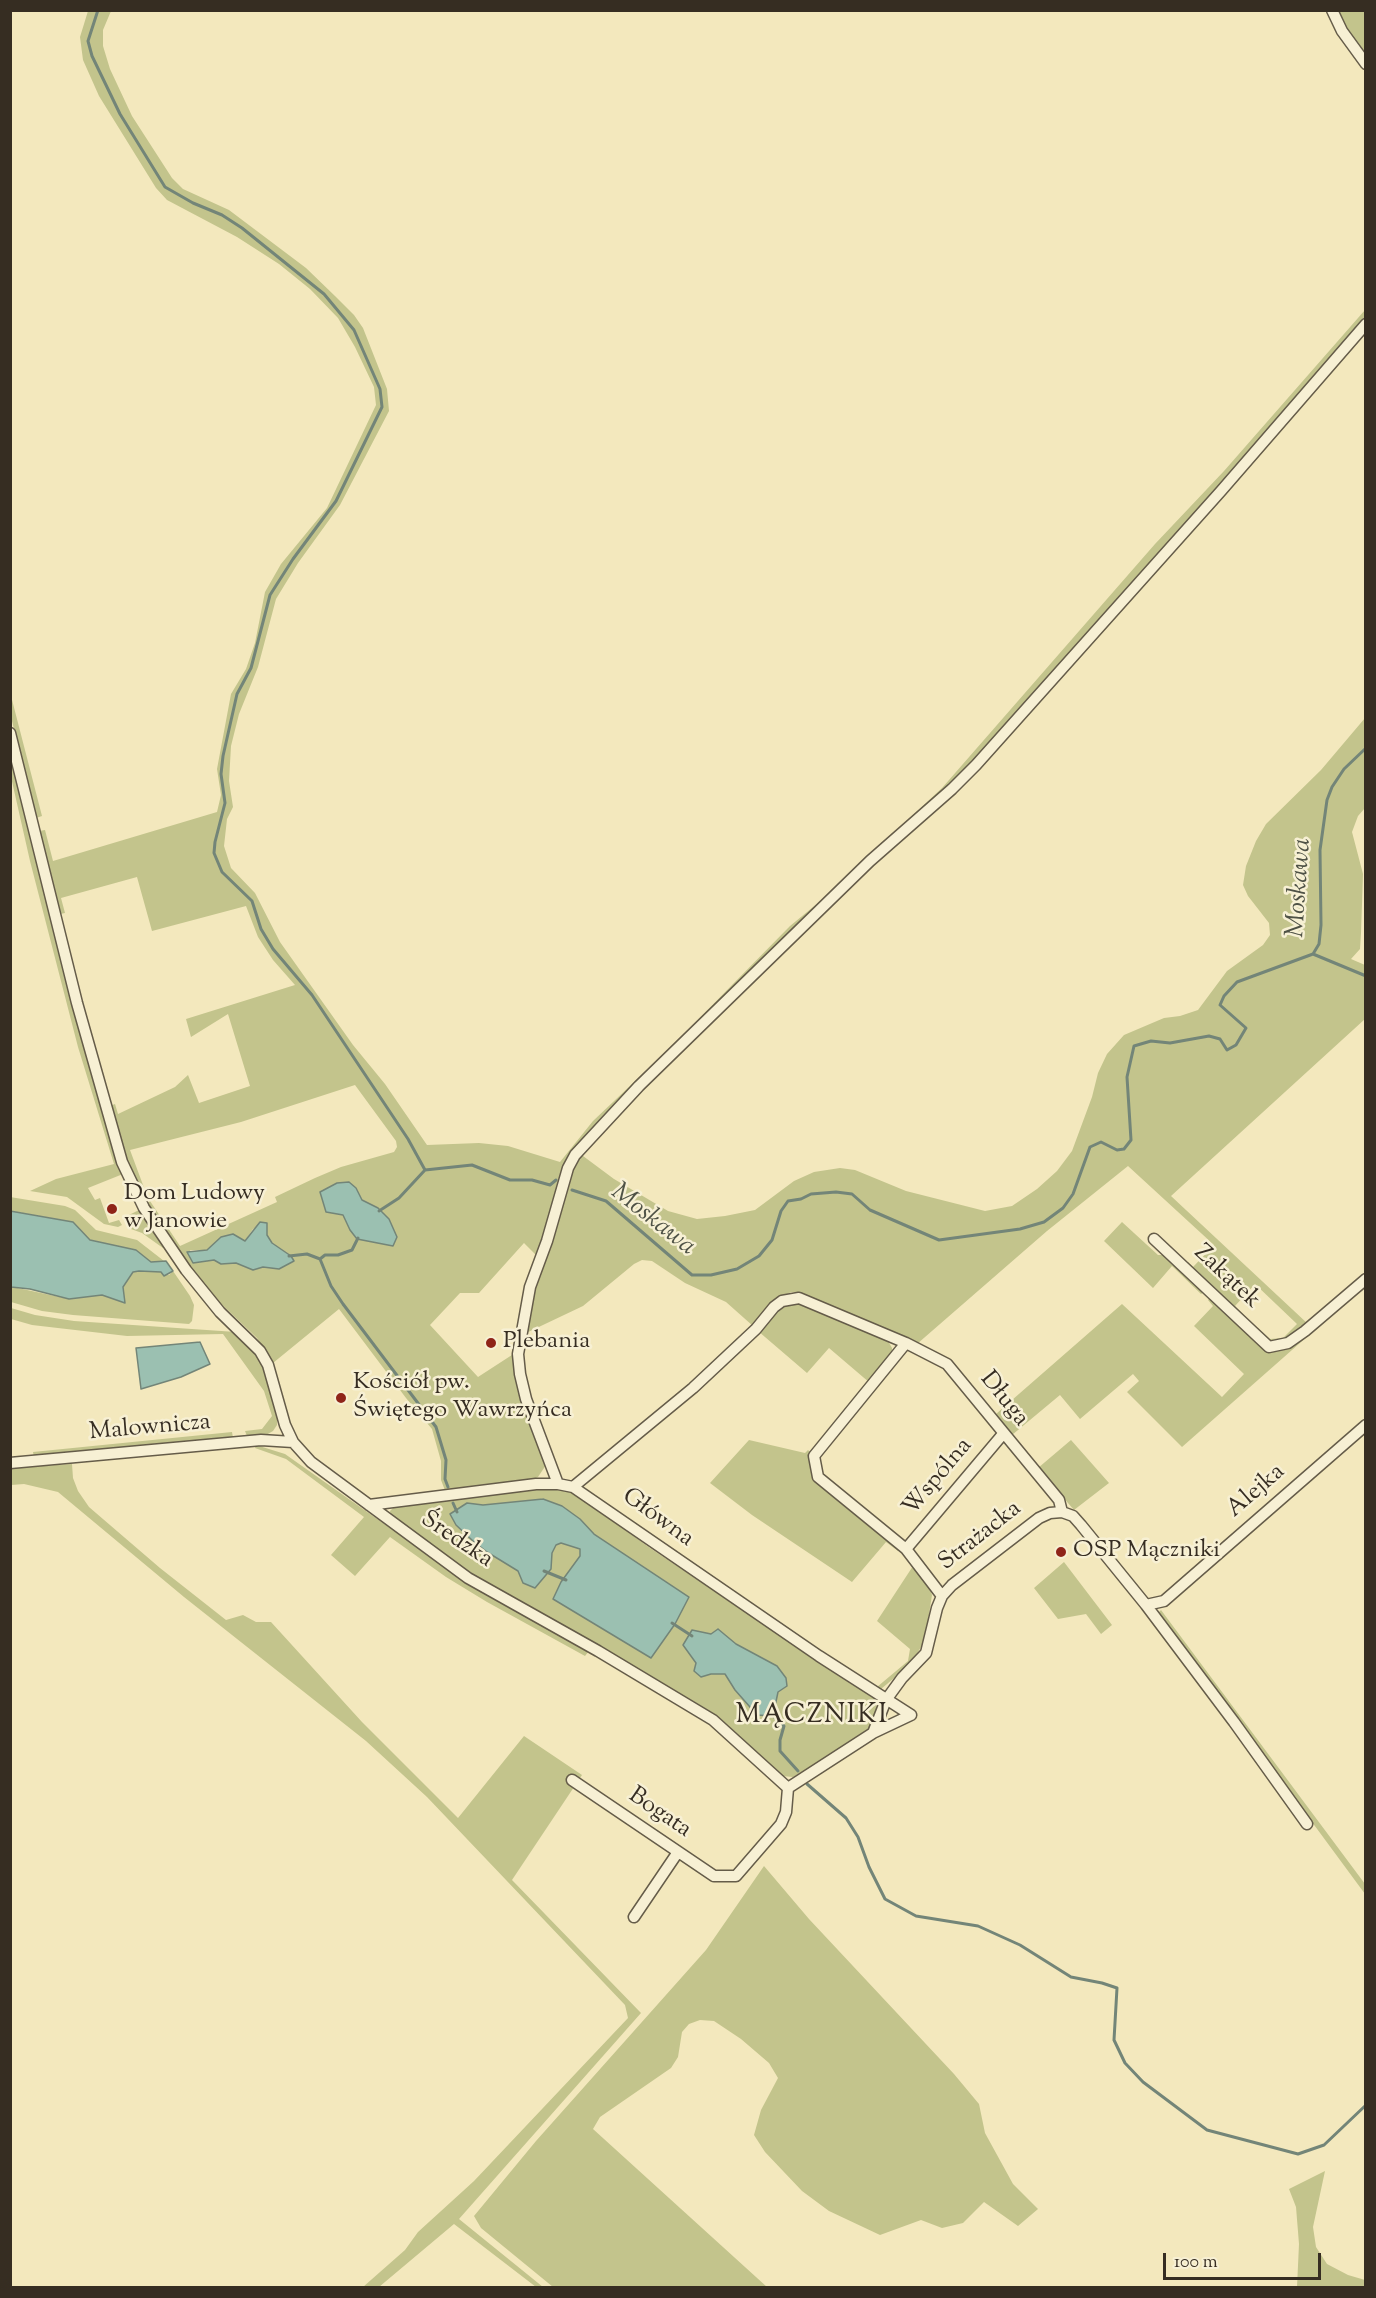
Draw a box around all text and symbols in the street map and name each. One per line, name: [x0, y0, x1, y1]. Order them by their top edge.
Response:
water label: Moskawa: [1282, 837, 1320, 939]
water label: Moskawa: [603, 1178, 701, 1264]
place label: Dom Ludowy w Janowie: [124, 1181, 265, 1237]
marker: Dom Ludowy w Janowie: [105, 1202, 119, 1216]
street label: Zakątek: [1187, 1240, 1265, 1316]
place label: Plebania: [503, 1329, 590, 1357]
marker: Plebania: [484, 1336, 498, 1350]
street label: Długa: [972, 1367, 1034, 1433]
place label: Kościół pw. Świętego Wawrzyńca: [353, 1370, 572, 1426]
marker: Kościół pw. Świętego Wawrzyńca: [334, 1391, 348, 1405]
street label: Malownicza: [88, 1409, 212, 1449]
street label: Wspólna: [898, 1433, 980, 1523]
street label: Alejka: [1222, 1459, 1292, 1525]
street label: Główna: [615, 1483, 699, 1555]
street label: Strażacka: [934, 1496, 1028, 1578]
street label: Średzka: [414, 1506, 498, 1576]
place label: OSP Mączniki: [1073, 1538, 1220, 1566]
marker: OSP Mączniki: [1054, 1545, 1068, 1559]
district label: MĄCZNIKI: [735, 1701, 889, 1733]
street label: Bogata: [622, 1782, 696, 1846]
scale bar: [1166, 2241, 1324, 2279]
text: 100 m: [1174, 2250, 1218, 2276]

